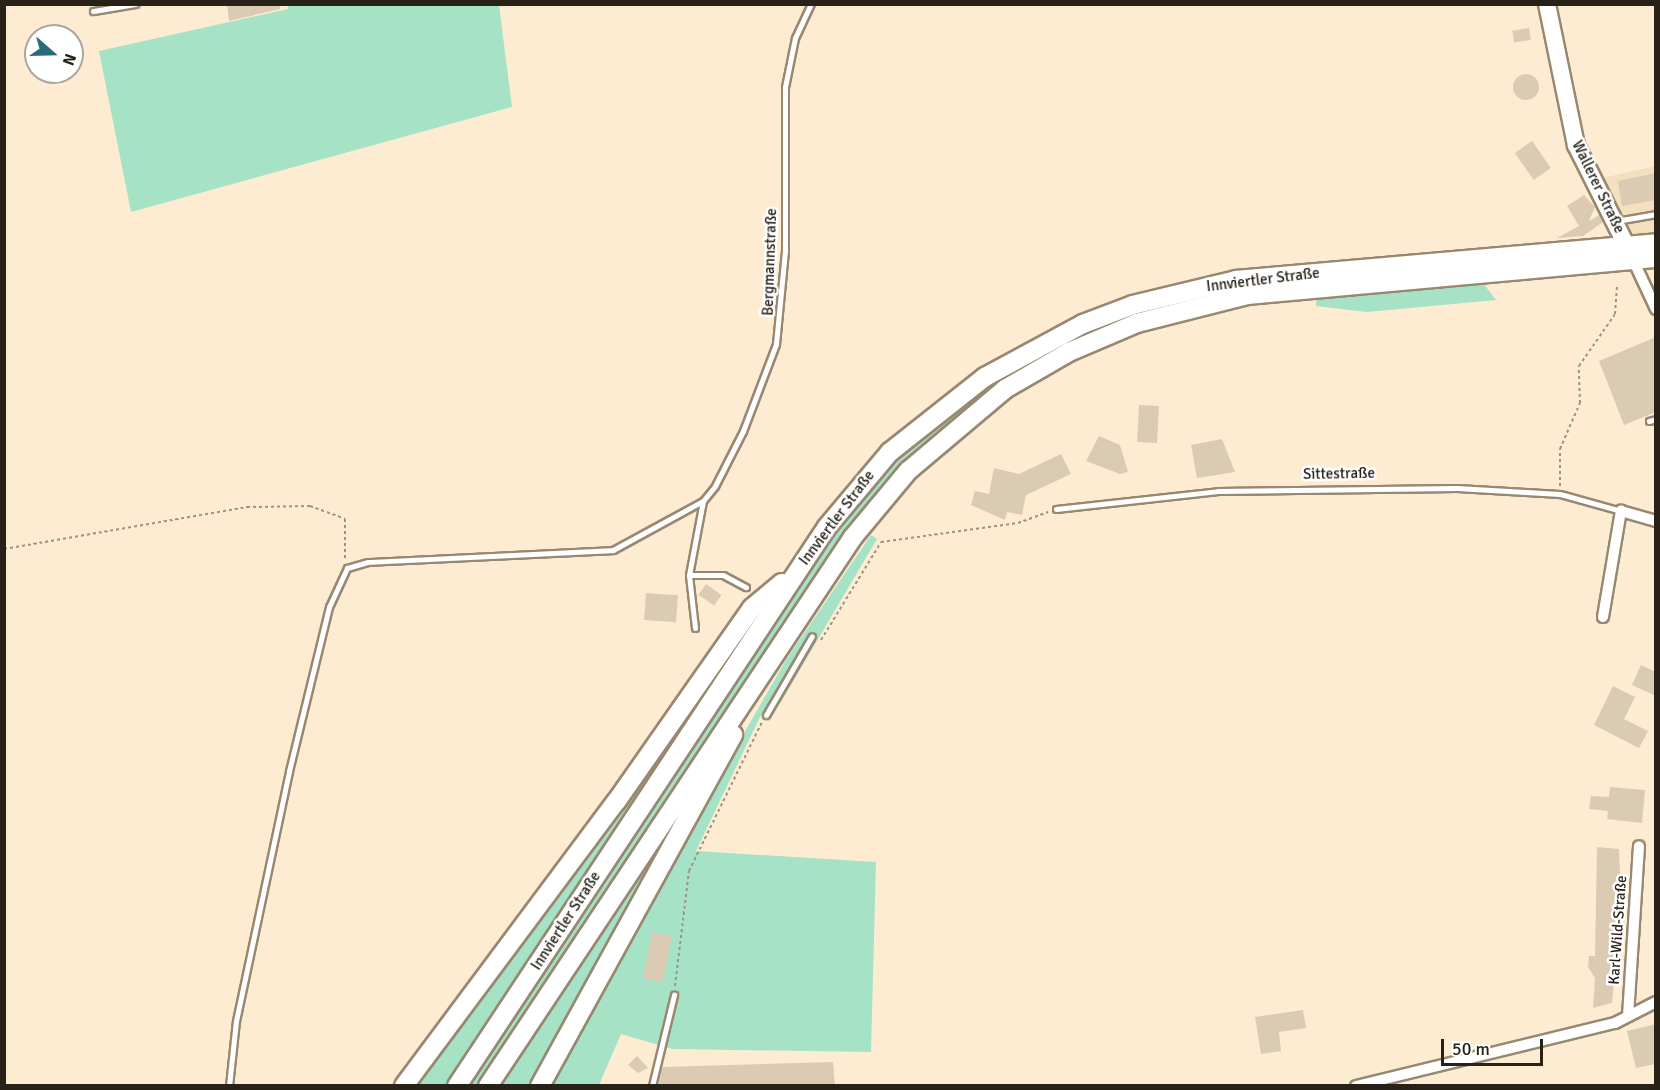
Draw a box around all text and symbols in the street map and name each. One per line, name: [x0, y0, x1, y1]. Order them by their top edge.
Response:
north arrow: [24, 24, 84, 84]
text: N: [58, 51, 80, 68]
street label: Wallerer Straße: [1568, 138, 1628, 236]
street label: Bergmannstraße: [759, 208, 781, 316]
street label: Innviertler Straße: [1205, 264, 1321, 296]
street label: Sittestraße: [1303, 464, 1375, 484]
street label: Innviertler Straße: [796, 467, 878, 569]
street label: Innviertler Straße: [527, 868, 605, 974]
street label: Karl-Wild-Straße: [1605, 875, 1631, 985]
scale bar: [1444, 1027, 1546, 1065]
text: 50 m: [1452, 1038, 1490, 1060]

